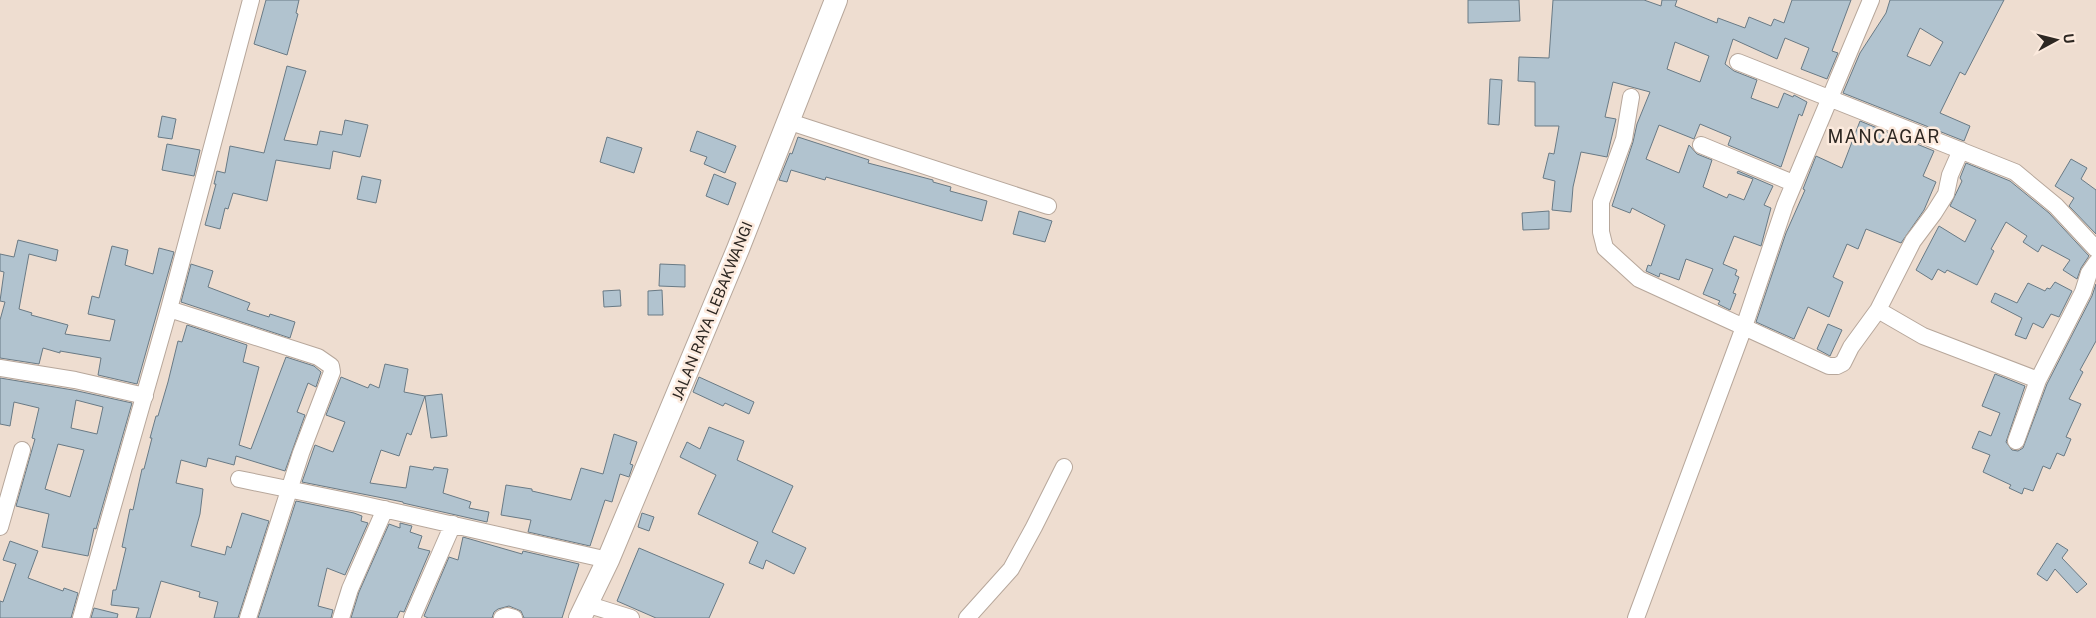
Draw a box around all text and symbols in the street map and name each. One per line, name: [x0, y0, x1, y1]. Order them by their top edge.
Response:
north arrow: [2031, 15, 2081, 65]
text: U: [2060, 32, 2077, 44]
district label: MANCAGAR: [1828, 126, 1940, 147]
street label: JALAN RAYA LEBAKWANGI: [668, 219, 756, 403]

